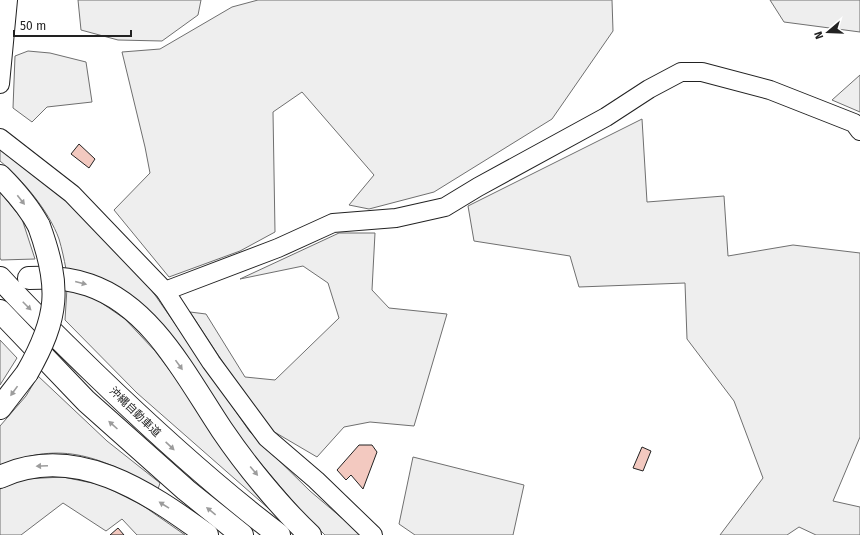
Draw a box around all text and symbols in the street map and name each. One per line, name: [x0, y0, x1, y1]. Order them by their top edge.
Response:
scale bar: [14, 12, 131, 38]
north arrow: [808, 12, 848, 52]
text: 50 m: [20, 19, 46, 33]
text: N: [812, 30, 826, 41]
one-way arrow: [17, 194, 26, 205]
one-way arrow: [75, 280, 88, 286]
one-way arrow: [22, 301, 32, 311]
one-way arrow: [175, 359, 183, 370]
street label: 沖縄自動車道: [107, 384, 163, 440]
one-way arrow: [10, 386, 18, 397]
one-way arrow: [108, 421, 119, 430]
one-way arrow: [165, 441, 176, 450]
one-way arrow: [36, 462, 48, 469]
one-way arrow: [249, 465, 258, 476]
one-way arrow: [158, 501, 170, 508]
one-way arrow: [206, 506, 217, 515]

